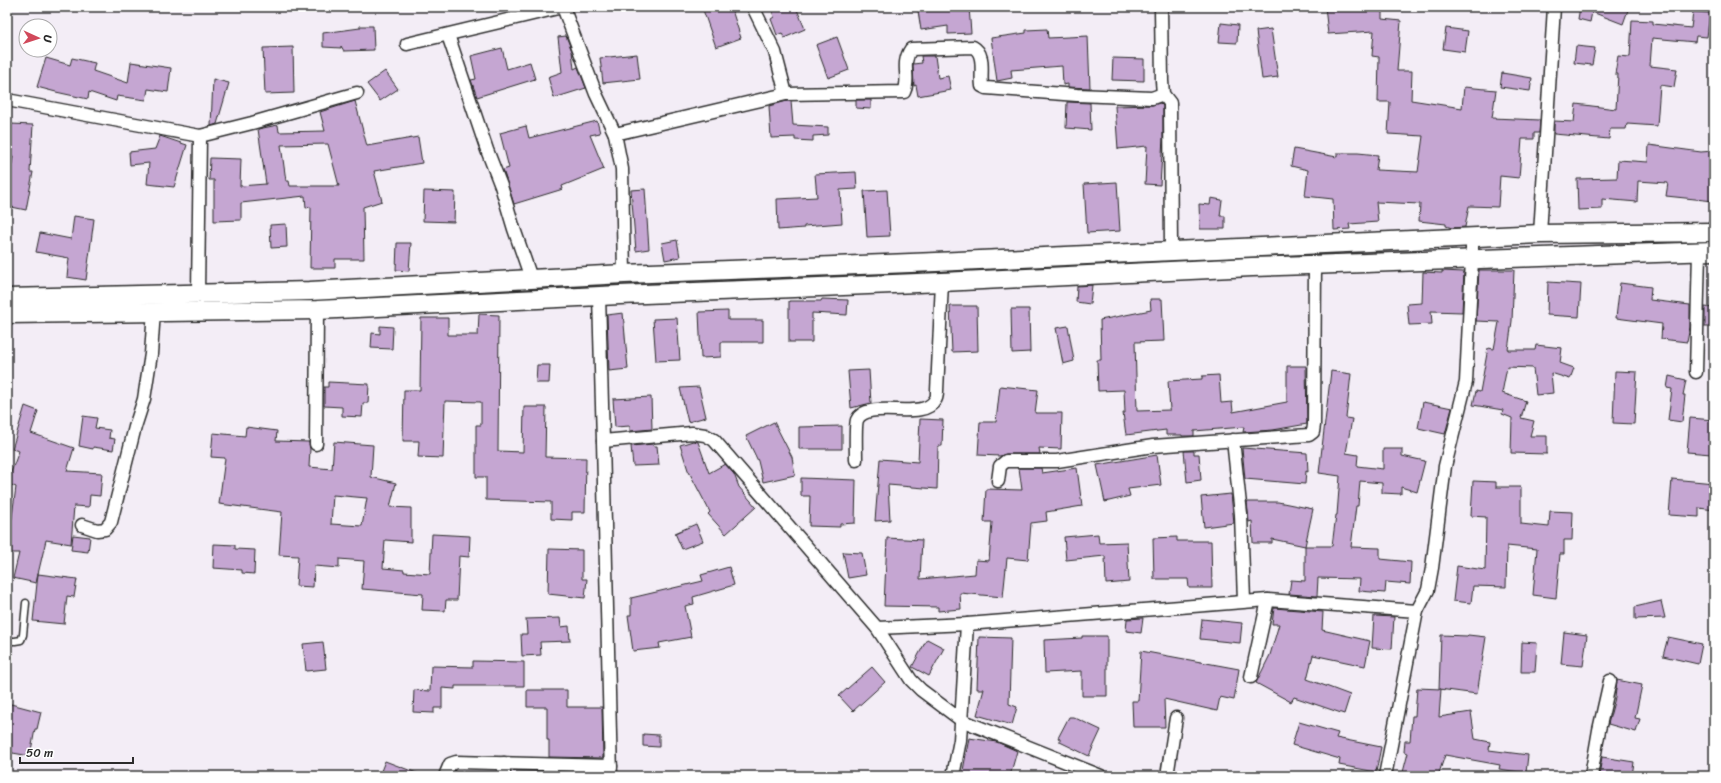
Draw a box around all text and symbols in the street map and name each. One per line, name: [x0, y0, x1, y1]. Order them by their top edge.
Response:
north arrow: [18, 18, 58, 58]
text: U: [38, 34, 57, 43]
scale bar: [20, 739, 133, 765]
text: 50 m: [26, 742, 53, 764]

